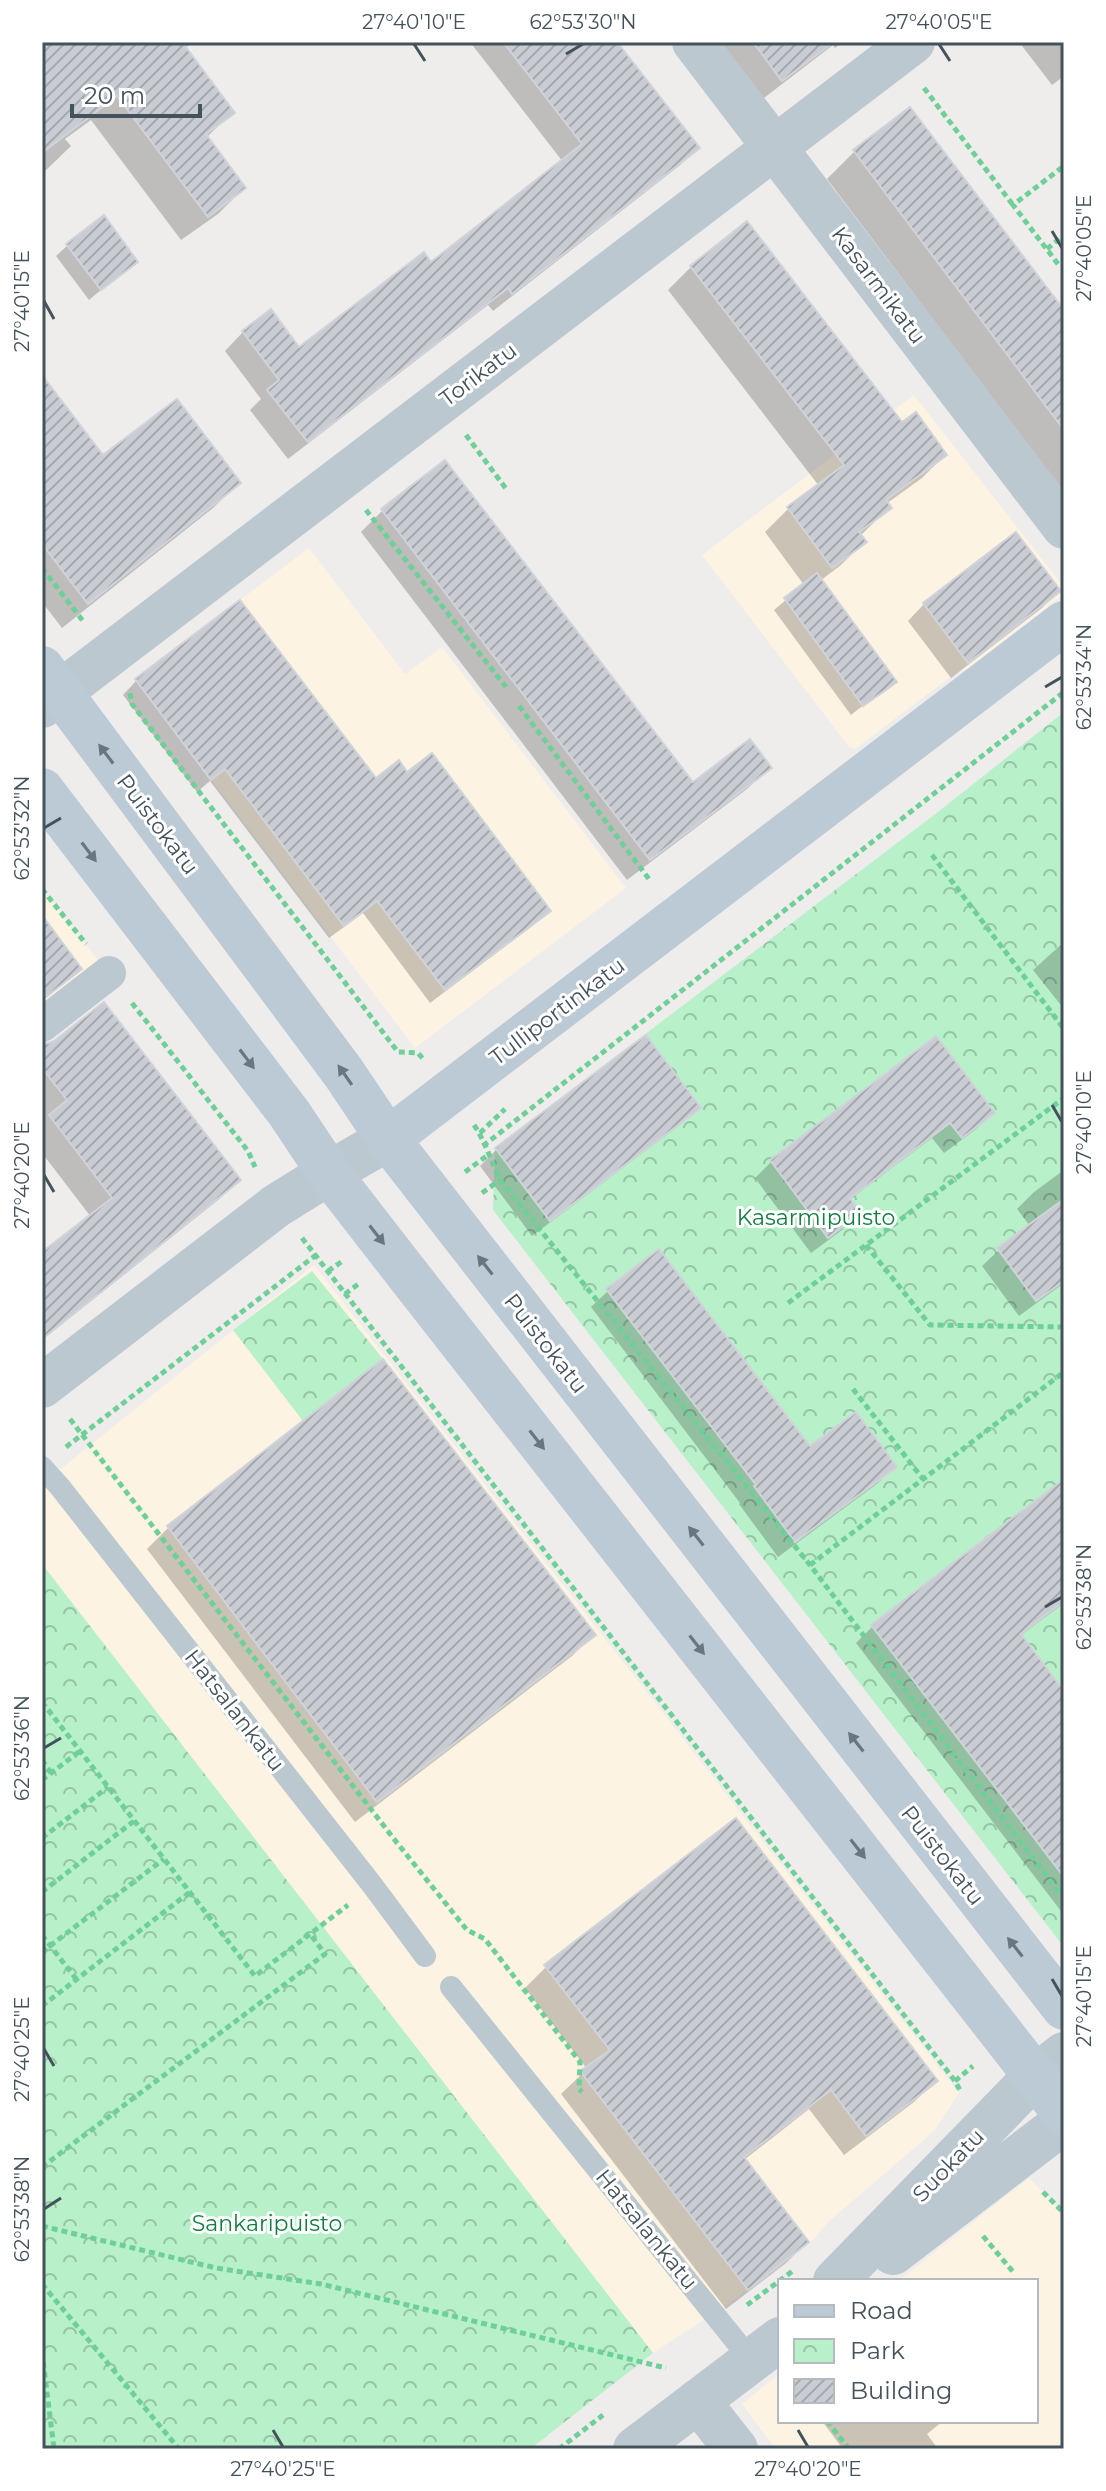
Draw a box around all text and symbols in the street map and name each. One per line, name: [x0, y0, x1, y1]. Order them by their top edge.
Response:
text: 27°40'10"E: [362, 10, 466, 34]
text: 62°53'30"N: [529, 10, 637, 34]
text: 27°40'05"E: [886, 10, 992, 34]
scale bar: [72, 68, 200, 118]
text: 20 m: [84, 81, 145, 110]
text: 27°40'05"E: [1072, 195, 1096, 301]
street label: Kasarmikatu: [826, 221, 931, 349]
text: 27°40'15"E: [10, 250, 34, 352]
street label: Torikatu: [434, 337, 522, 412]
text: 62°53'34"N: [1072, 624, 1096, 730]
one-way arrow: [98, 743, 114, 765]
street label: Puistokatu: [111, 769, 204, 880]
text: 62°53'32"N: [10, 775, 34, 881]
one-way arrow: [81, 842, 97, 862]
street label: Tulliportinkatu: [484, 952, 630, 1071]
one-way arrow: [239, 1049, 255, 1069]
one-way arrow: [338, 1064, 353, 1085]
text: 27°40'10"E: [1072, 1070, 1096, 1174]
text: 27°40'20"E: [10, 1121, 34, 1229]
park label: Kasarmipuisto: [737, 1204, 895, 1231]
one-way arrow: [368, 1225, 384, 1245]
one-way arrow: [477, 1255, 494, 1275]
street label: Puistokatu: [498, 1288, 593, 1399]
one-way arrow: [528, 1430, 545, 1450]
one-way arrow: [688, 1526, 705, 1546]
text: 62°53'38"N: [1072, 1544, 1096, 1650]
one-way arrow: [689, 1635, 705, 1655]
street label: Hatsalankatu: [179, 1644, 290, 1777]
text: 62°53'36"N: [10, 1695, 34, 1801]
one-way arrow: [848, 1732, 864, 1752]
street label: Puistokatu: [895, 1800, 990, 1911]
one-way arrow: [849, 1839, 865, 1859]
one-way arrow: [1007, 1937, 1024, 1957]
text: 27°40'15"E: [1072, 1945, 1096, 2047]
text: 27°40'25"E: [10, 1996, 34, 2102]
street label: Suokatu: [907, 2123, 990, 2208]
text: 62°53'38"N: [10, 2156, 34, 2262]
street label: Hatsalankatu: [590, 2164, 703, 2295]
park label: Sankaripuisto: [192, 2210, 342, 2237]
legend: [778, 2279, 1038, 2423]
text: Road: [850, 2296, 913, 2325]
text: Park: [850, 2336, 905, 2365]
text: Building: [850, 2376, 953, 2405]
text: 27°40'25"E: [230, 2457, 336, 2481]
text: 27°40'20"E: [754, 2457, 862, 2481]

